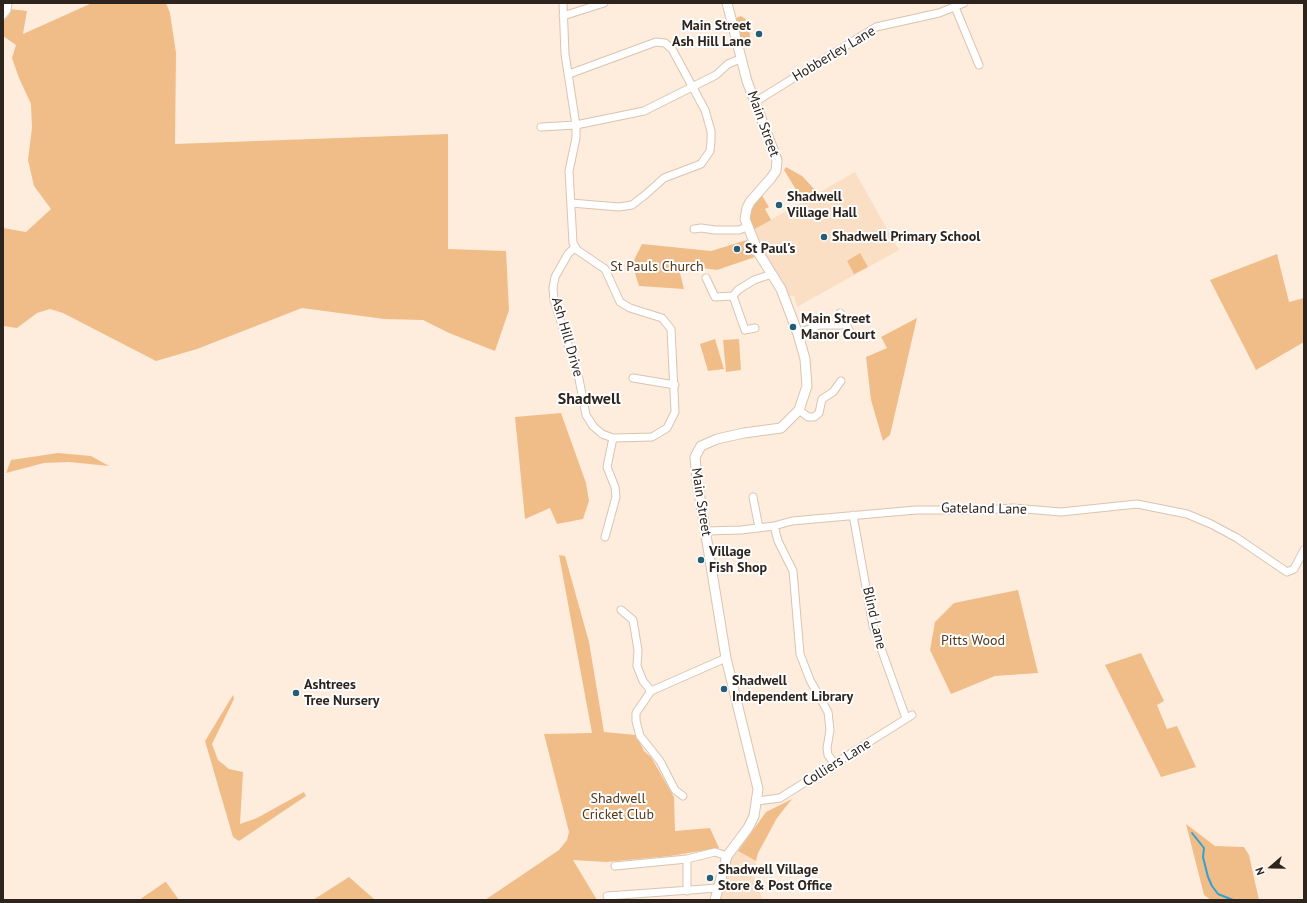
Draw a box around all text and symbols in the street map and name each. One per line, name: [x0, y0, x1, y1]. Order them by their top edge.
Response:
place label: Main Street Ash Hill Lane: [672, 18, 751, 50]
street label: Hobberley Lane: [790, 23, 878, 85]
marker: Main Street Ash Hill Lane: [754, 29, 764, 39]
street label: Main Street: [743, 89, 783, 159]
place label: Shadwell Village Hall: [787, 189, 857, 222]
marker: Shadwell Village Hall: [774, 200, 784, 210]
place label: Shadwell Primary School: [832, 229, 980, 245]
marker: Shadwell Primary School: [819, 232, 829, 242]
place label: St Paul's: [745, 241, 795, 257]
marker: St Paul's: [732, 244, 742, 254]
park label: St Pauls Church: [610, 259, 704, 275]
street label: Ash Hill Drive: [548, 295, 586, 379]
place label: Main Street Manor Court: [801, 311, 875, 344]
marker: Main Street Manor Court: [788, 322, 798, 332]
district label: Shadwell: [558, 389, 620, 409]
street label: Main Street: [687, 467, 715, 537]
street label: Gateland Lane: [941, 500, 1027, 518]
place label: Village Fish Shop: [709, 544, 767, 576]
marker: Village Fish Shop: [696, 555, 706, 565]
street label: Blind Lane: [859, 585, 889, 651]
park label: Pitts Wood: [941, 633, 1005, 649]
place label: Shadwell Independent Library: [732, 673, 853, 706]
place label: Ashtrees Tree Nursery: [304, 677, 379, 710]
marker: Shadwell Independent Library: [719, 684, 729, 694]
marker: Ashtrees Tree Nursery: [291, 688, 301, 698]
street label: Colliers Lane: [800, 735, 874, 791]
park label: Shadwell Cricket Club: [582, 791, 654, 824]
north arrow: [1251, 847, 1291, 887]
place label: Shadwell Village Store & Post Office: [718, 862, 832, 894]
text: N: [1252, 865, 1268, 877]
marker: Shadwell Village Store & Post Office: [705, 873, 715, 883]

